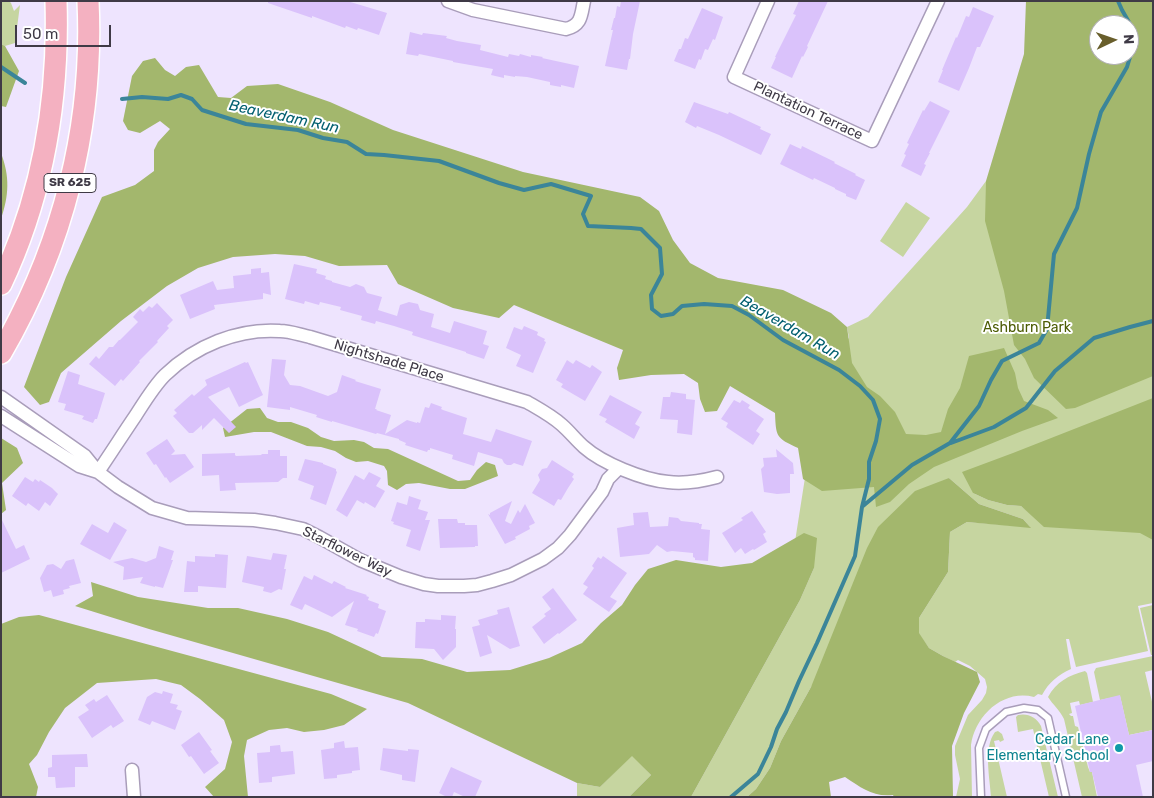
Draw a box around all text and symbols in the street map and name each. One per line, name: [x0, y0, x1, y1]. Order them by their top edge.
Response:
scale bar: [18, 15, 114, 47]
north arrow: [1089, 15, 1139, 65]
text: 50 m: [23, 25, 58, 43]
text: N: [1120, 34, 1137, 45]
street label: Plantation Terrace: [751, 78, 865, 144]
water label: Beaverdam Run: [227, 97, 341, 137]
road number: SR 625: [44, 174, 96, 192]
water label: Beaverdam Run: [737, 292, 843, 364]
park label: Ashburn Park: [983, 320, 1071, 336]
street label: Nightshade Place: [332, 336, 446, 386]
street label: Starflower Way: [300, 523, 394, 581]
place label: Cedar Lane Elementary School: [986, 732, 1109, 764]
marker: Cedar Lane Elementary School: [1113, 742, 1125, 754]

